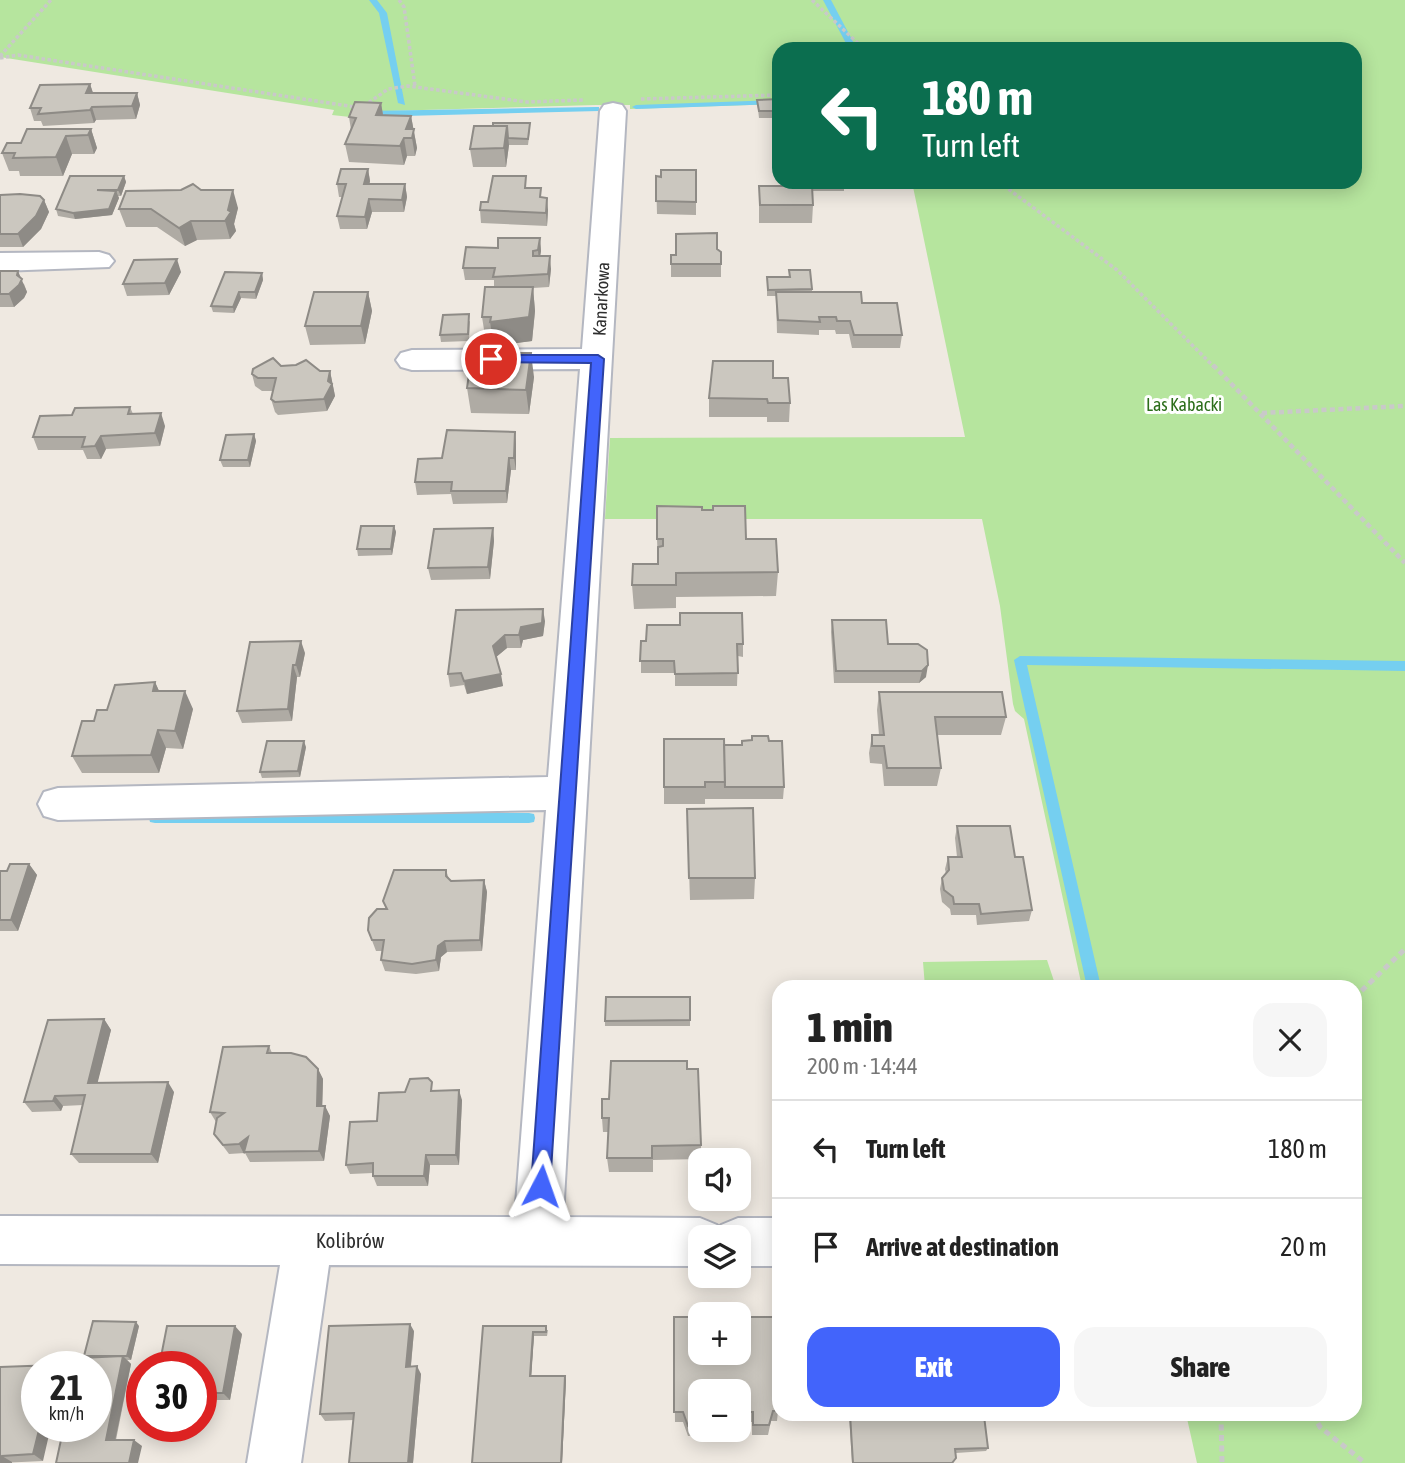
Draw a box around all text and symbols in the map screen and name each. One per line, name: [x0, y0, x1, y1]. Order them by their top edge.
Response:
text: 180 m: [922, 69, 1033, 125]
icon: left: [807, 70, 898, 161]
text: Turn left: [922, 127, 1020, 164]
street label: Kanarkowa: [589, 261, 613, 337]
pin: [461, 329, 521, 389]
icon: arrive: [472, 340, 510, 378]
park label: Las Kabacki: [1146, 394, 1222, 415]
text: 1 min: [807, 1003, 893, 1051]
button: close: [1253, 1003, 1327, 1077]
text: 200 m · 14:44: [807, 1053, 918, 1079]
icon: left: [807, 1130, 845, 1168]
text: Turn left: [866, 1134, 946, 1164]
text: 180 m: [1268, 1134, 1327, 1164]
map controls: [688, 1148, 751, 1442]
button: sound: [688, 1148, 751, 1211]
position arrow: [504, 1149, 578, 1223]
button: layers: [688, 1225, 751, 1288]
street label: Kolibrów: [316, 1228, 385, 1252]
icon: arrive: [807, 1228, 845, 1266]
text: Arrive at destination: [866, 1232, 1059, 1262]
text: 20 m: [1280, 1232, 1327, 1262]
button: +: [688, 1302, 751, 1365]
button: Exit: [807, 1327, 1060, 1407]
button: Share: [1074, 1327, 1327, 1407]
speed limit sign: 30: [126, 1351, 217, 1442]
text: 21: [50, 1367, 83, 1407]
button: −: [688, 1379, 751, 1442]
text: km/h: [49, 1403, 84, 1424]

